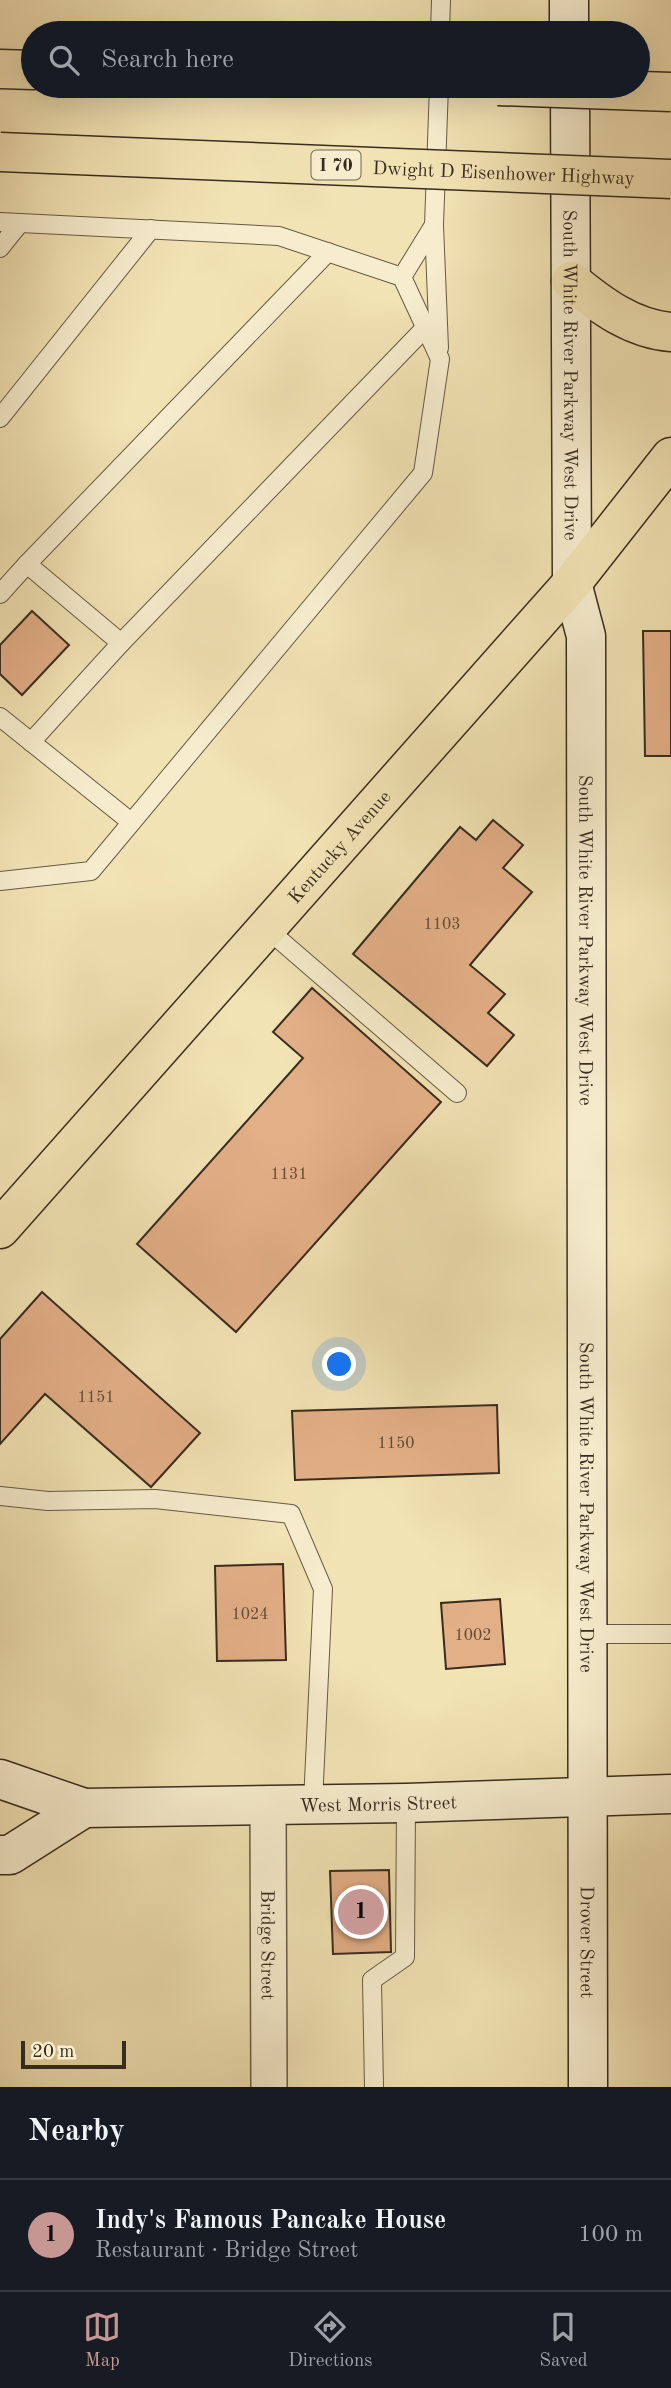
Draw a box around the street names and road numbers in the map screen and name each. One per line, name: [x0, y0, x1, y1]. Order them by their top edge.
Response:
road number: I 70: [312, 150, 360, 180]
street label: Dwight D Eisenhower Highway: [372, 160, 635, 190]
street label: South White River Parkway West Drive: [558, 209, 579, 541]
street label: South White River Parkway West Drive: [574, 775, 594, 1106]
street label: Kentucky Avenue: [286, 788, 396, 908]
street label: South White River Parkway West Drive: [575, 1342, 594, 1673]
street label: West Morris Street: [299, 1794, 457, 1817]
street label: Drover Street: [576, 1886, 595, 1999]
street label: Bridge Street: [256, 1890, 276, 2000]

